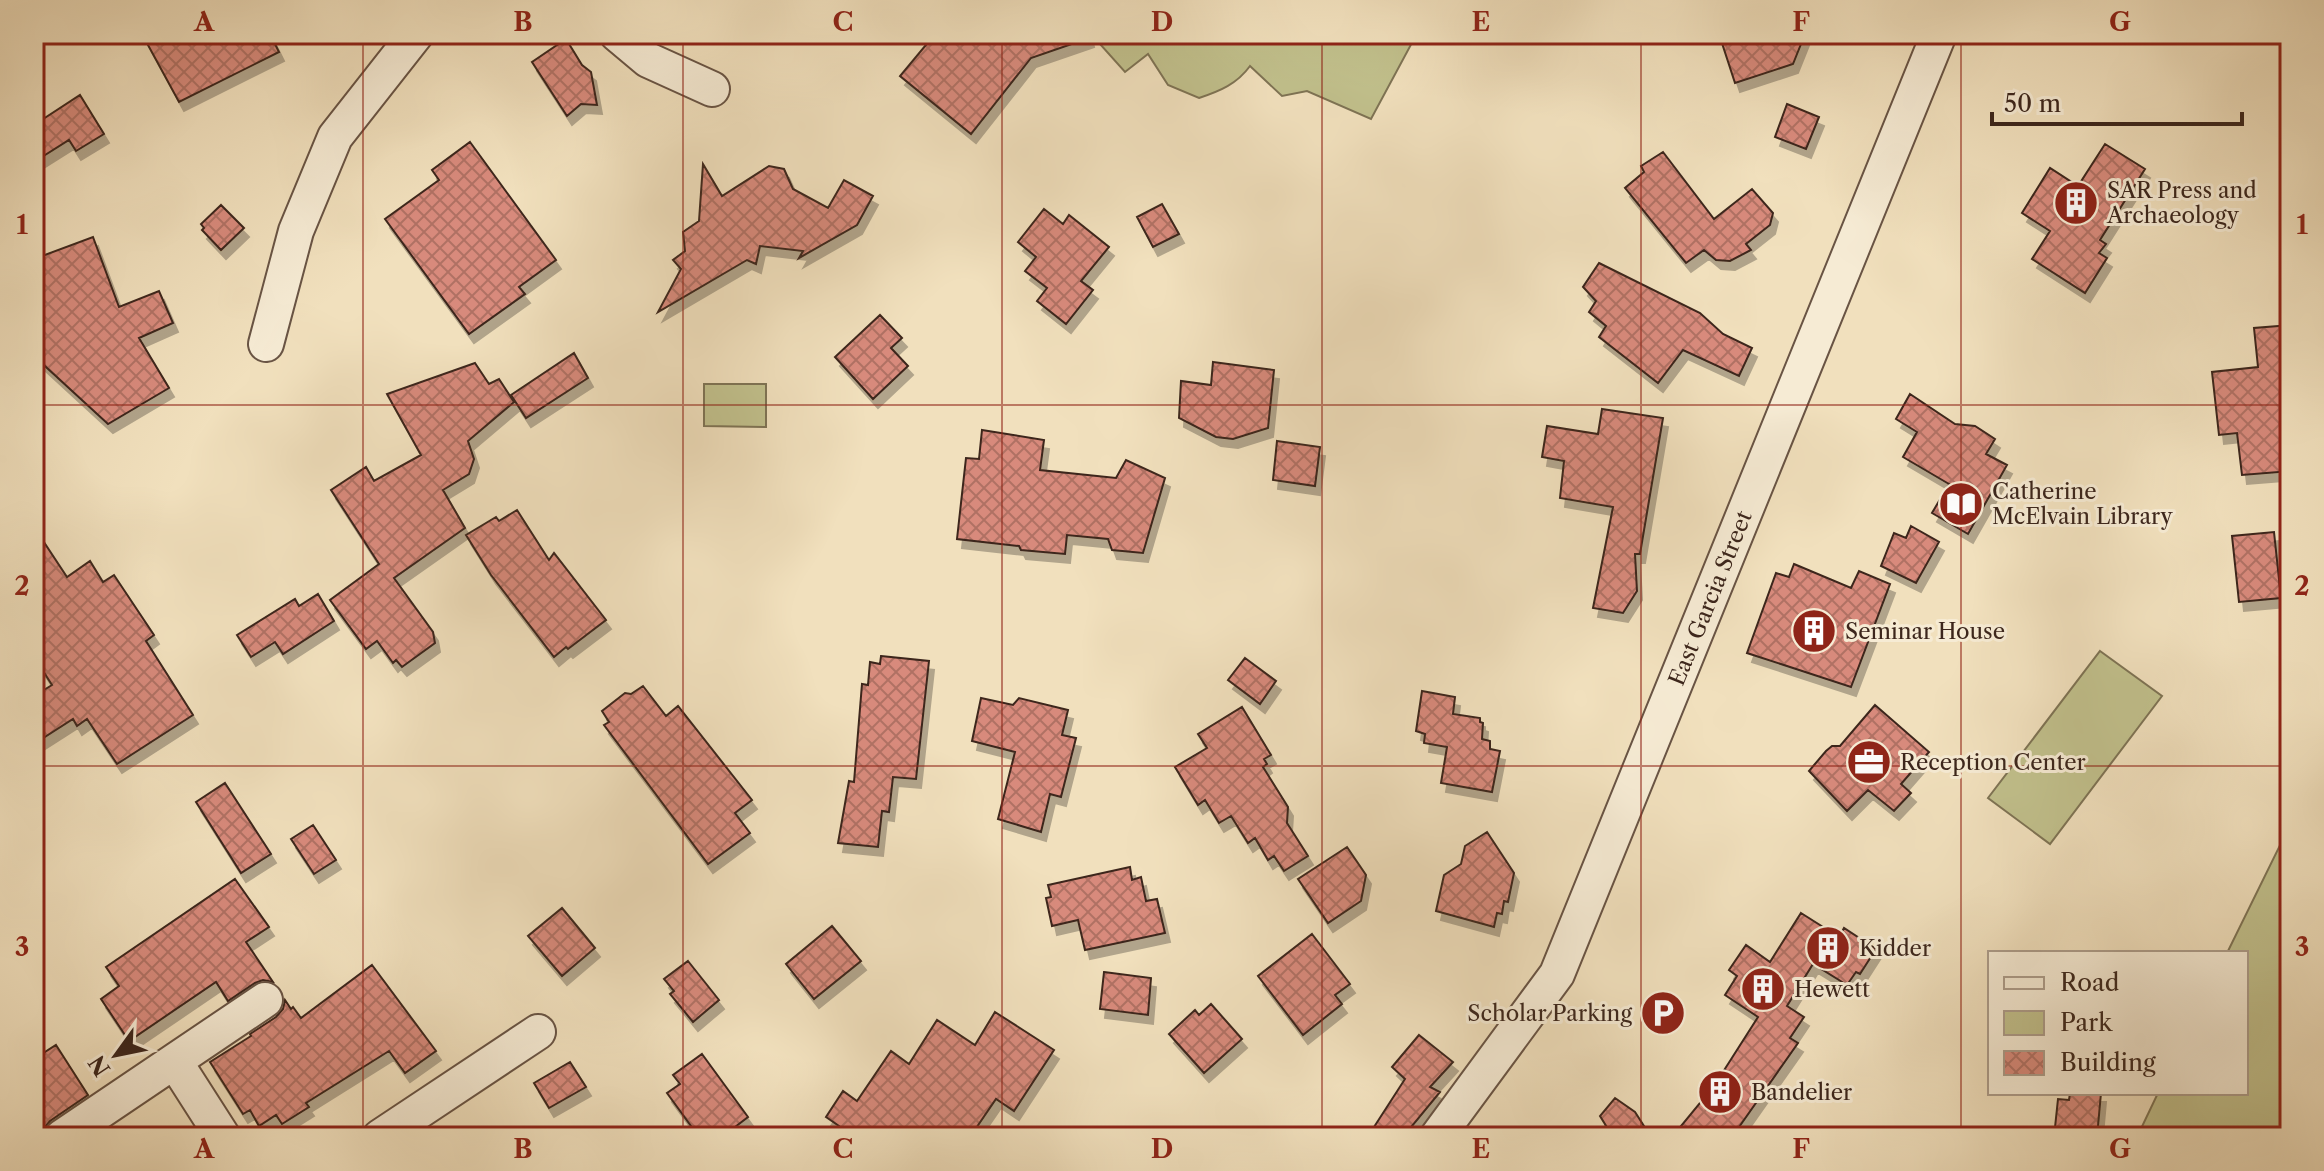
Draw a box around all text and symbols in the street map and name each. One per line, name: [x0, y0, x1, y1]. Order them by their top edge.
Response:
text: A: [193, 6, 215, 38]
text: B: [513, 6, 533, 38]
text: C: [833, 6, 853, 38]
text: D: [1151, 6, 1173, 38]
text: E: [1472, 6, 1490, 38]
text: F: [1792, 6, 1810, 38]
text: G: [2109, 6, 2131, 38]
scale bar: [1992, 76, 2242, 126]
text: 50 m: [2004, 89, 2061, 118]
place label: SAR Press and Archaeology: [2106, 177, 2257, 229]
building icon: SAR Press and Archaeology: [2052, 179, 2100, 227]
text: 1: [16, 209, 28, 241]
text: 1: [2296, 209, 2308, 241]
place label: Catherine McElvain Library: [1992, 478, 2173, 530]
library icon: Catherine McElvain Library: [1937, 480, 1985, 528]
street label: East Garcia Street: [1663, 507, 1758, 689]
text: 2: [14, 570, 30, 602]
text: 2: [2294, 570, 2310, 602]
building icon: Seminar House: [1790, 607, 1838, 655]
place label: Seminar House: [1845, 618, 2005, 645]
office icon: Reception Center: [1845, 738, 1893, 786]
place label: Reception Center: [1900, 749, 2086, 776]
building icon: Kidder: [1804, 924, 1852, 972]
text: 3: [15, 931, 29, 963]
text: 3: [2295, 931, 2309, 963]
place label: Kidder: [1859, 935, 1931, 962]
legend: [1988, 951, 2248, 1095]
building icon: Hewett: [1739, 965, 1787, 1013]
text: Road: [2060, 968, 2120, 997]
place label: Hewett: [1794, 976, 1870, 1003]
parking icon: Scholar Parking: [1639, 989, 1687, 1037]
place label: Scholar Parking: [1467, 1000, 1632, 1027]
text: Park: [2060, 1008, 2113, 1037]
north arrow: [76, 1015, 156, 1095]
text: Building: [2060, 1048, 2156, 1077]
text: N: [83, 1050, 116, 1081]
building icon: Bandelier: [1696, 1068, 1744, 1116]
place label: Bandelier: [1751, 1079, 1852, 1106]
text: A: [193, 1133, 215, 1165]
text: B: [513, 1133, 533, 1165]
text: C: [833, 1133, 853, 1165]
text: D: [1151, 1133, 1173, 1165]
text: E: [1472, 1133, 1490, 1165]
text: F: [1792, 1133, 1810, 1165]
text: G: [2109, 1133, 2131, 1165]

